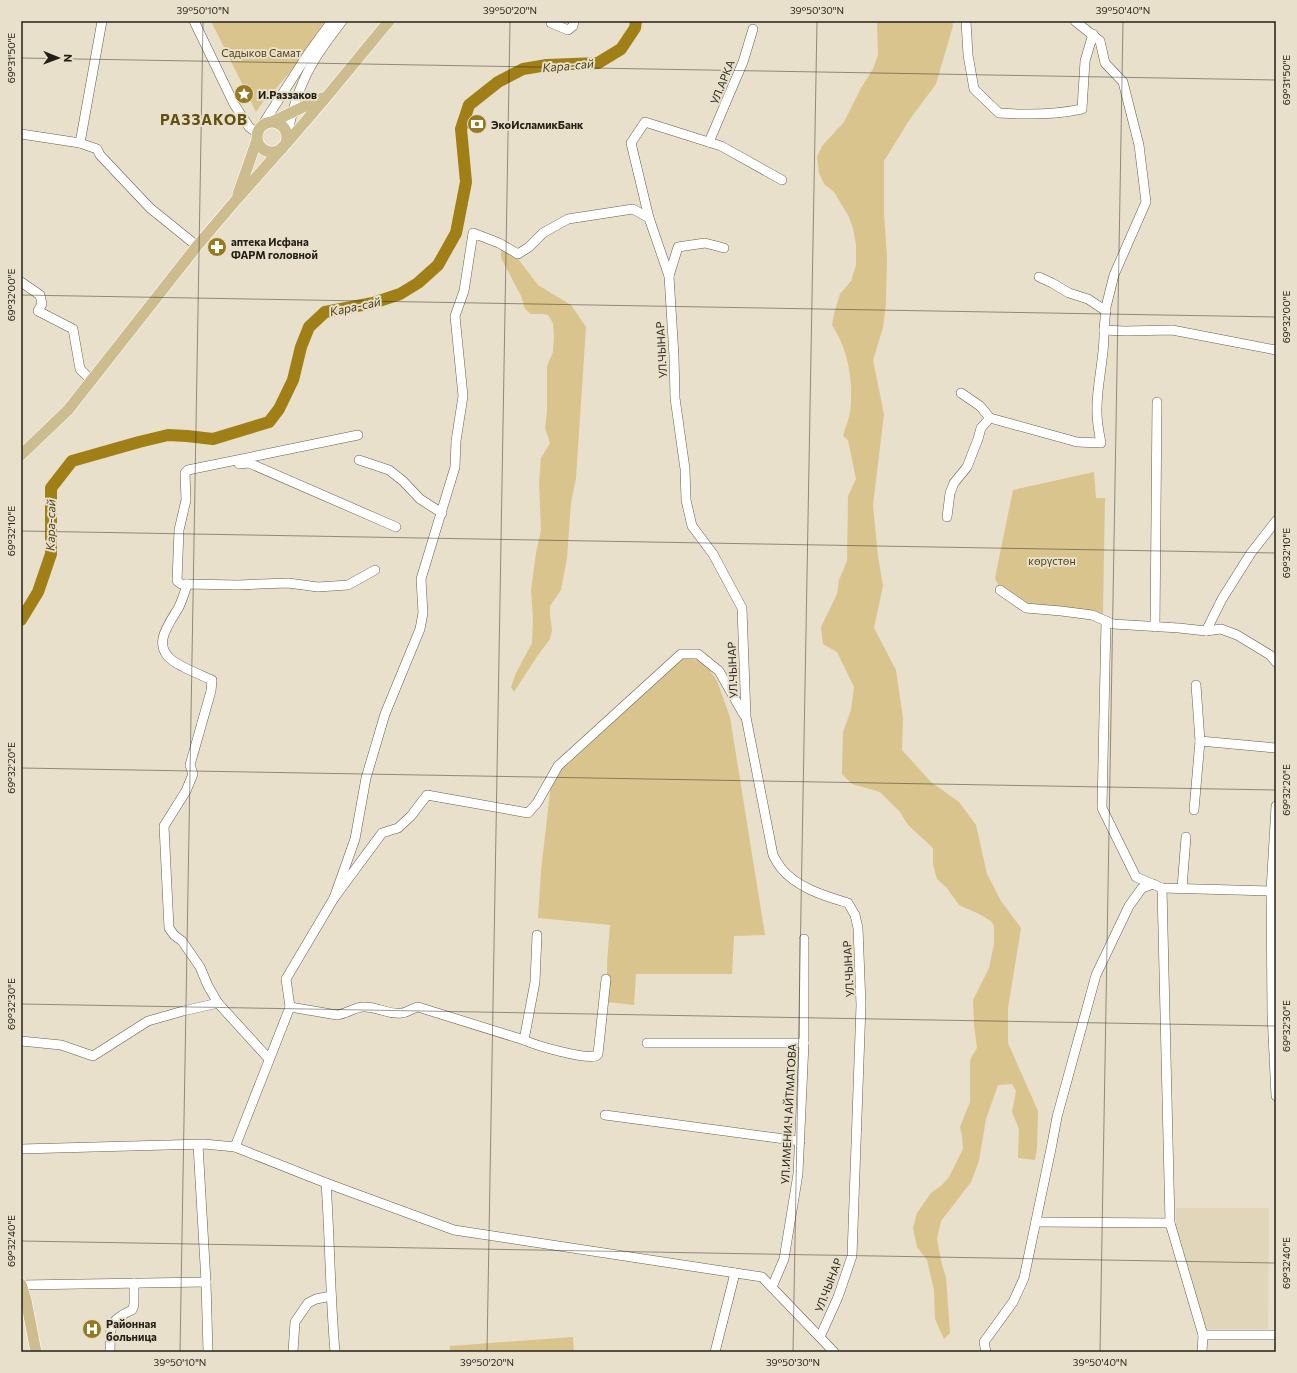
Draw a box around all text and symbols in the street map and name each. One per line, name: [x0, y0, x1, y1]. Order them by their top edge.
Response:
text: 39°50'10"N: [177, 4, 229, 16]
text: 39°50'20"N: [483, 4, 537, 16]
text: 39°50'30"N: [790, 4, 844, 16]
text: 39°50'40"N: [1096, 4, 1150, 16]
text: 69°31'50"E: [5, 33, 17, 83]
north arrow: [38, 38, 78, 78]
park label: Садыков Самат: [221, 46, 301, 59]
text: N: [62, 54, 75, 62]
text: 69°31'50"E: [1280, 55, 1292, 105]
water label: Кара-сай: [542, 56, 594, 74]
street label: УЛ.АРКА: [707, 58, 737, 106]
place icon: И.Раззаков: [233, 83, 255, 105]
place label: И.Раззаков: [258, 88, 317, 101]
district label: РАЗЗАКОВ: [160, 110, 248, 128]
bank icon: ЭкоИсламикБанк: [466, 113, 488, 135]
place label: ЭкоИсламикБанк: [491, 118, 584, 131]
place label: аптека Исфана ФАРМ головной: [231, 235, 318, 261]
pharmacy icon: аптека Исфана ФАРМ головной: [206, 236, 228, 258]
text: 69°32'00"E: [5, 269, 17, 321]
text: 69°32'00"E: [1280, 291, 1292, 343]
water label: Кара-сай: [328, 294, 382, 318]
street label: УЛ.ЧЫНАР: [653, 321, 669, 379]
water label: Кара-сай: [43, 499, 57, 551]
text: 69°32'10"E: [5, 506, 17, 556]
text: 69°32'10"E: [1280, 528, 1292, 578]
park label: көрүстөн: [1028, 554, 1076, 567]
street label: УЛ.ЧЫНАР: [725, 641, 739, 699]
text: 69°32'20"E: [5, 742, 17, 794]
text: 69°32'20"E: [1280, 764, 1292, 816]
street label: УЛ.ЧЫНАР: [840, 940, 856, 998]
text: 69°32'30"E: [5, 978, 17, 1030]
text: 69°32'30"E: [1280, 1000, 1292, 1052]
street label: УЛ.ИМЕНИ.Ч АЙТМАТОВА: [777, 1043, 798, 1185]
text: 69°32'40"E: [5, 1215, 17, 1267]
text: 69°32'40"E: [1280, 1237, 1292, 1289]
street label: УЛ.ЧЫНАР: [812, 1256, 844, 1314]
place label: Районная больница: [106, 1317, 157, 1343]
hospital icon: Районная больница: [81, 1318, 103, 1340]
text: 39°50'10"N: [154, 1356, 206, 1368]
text: 39°50'20"N: [460, 1356, 514, 1368]
text: 39°50'30"N: [766, 1356, 820, 1368]
text: 39°50'40"N: [1073, 1356, 1127, 1368]

